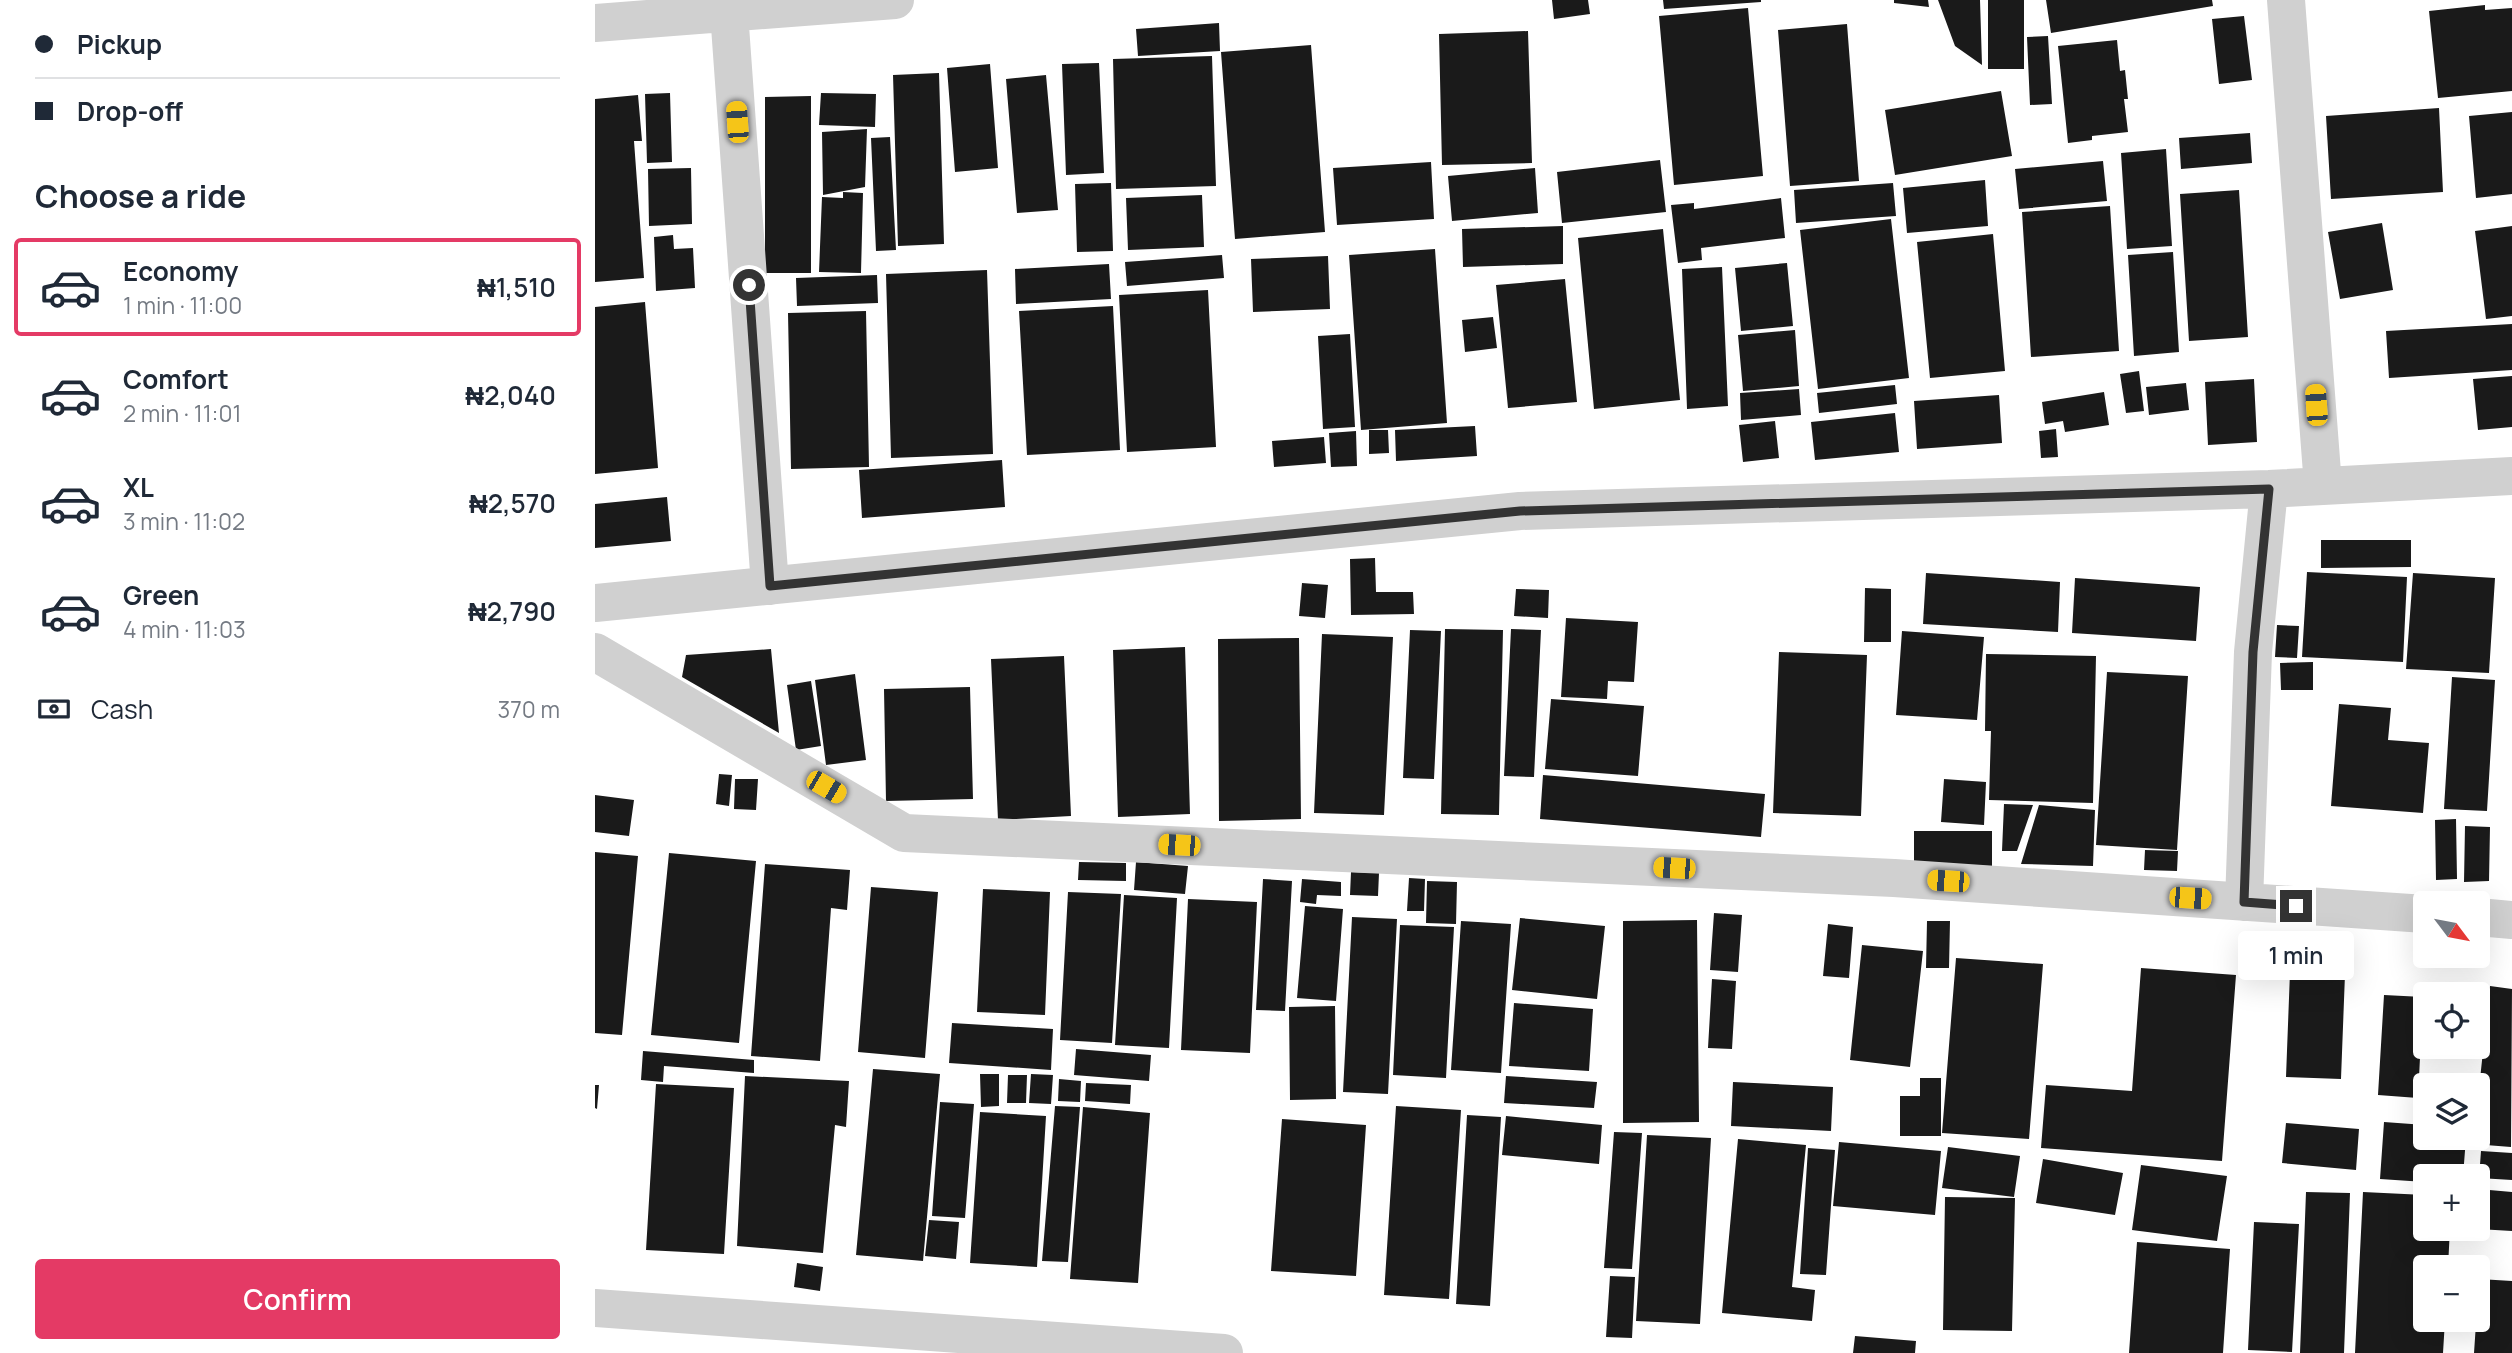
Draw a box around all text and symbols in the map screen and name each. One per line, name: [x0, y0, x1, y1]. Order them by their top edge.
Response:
text: Pickup: [77, 26, 162, 62]
text: Drop-off: [77, 93, 183, 129]
car: [726, 100, 749, 144]
text: Choose a ride: [35, 174, 246, 218]
text: Economy: [123, 253, 238, 289]
icon: car: [39, 256, 102, 319]
text: ₦1,510: [477, 269, 556, 305]
route start: [733, 269, 765, 301]
text: 1 min · 11:00: [123, 289, 242, 321]
text: Comfort: [123, 361, 229, 397]
icon: car: [39, 364, 102, 427]
text: ₦2,040: [465, 377, 556, 413]
car: [2305, 383, 2328, 427]
text: 2 min · 11:01: [123, 397, 241, 429]
text: XL: [123, 469, 154, 505]
icon: car: [39, 472, 102, 535]
text: ₦2,570: [469, 485, 556, 521]
text: 3 min · 11:02: [123, 505, 245, 537]
text: Green: [123, 577, 199, 613]
icon: car: [39, 580, 102, 643]
text: ₦2,790: [468, 593, 556, 629]
text: 4 min · 11:03: [123, 613, 246, 645]
icon: cash: [35, 690, 73, 728]
text: Cash: [91, 691, 153, 727]
text: 370 m: [498, 693, 560, 725]
car: [803, 767, 850, 807]
car: [1158, 833, 1201, 857]
car: [1653, 856, 1696, 880]
car: [1927, 869, 1970, 893]
car: [2169, 886, 2212, 910]
route end: [2280, 890, 2312, 922]
north arrow: [2413, 891, 2490, 968]
map controls: [2413, 891, 2490, 1332]
callout: 1 min: [2238, 930, 2354, 979]
text: 1 min: [2269, 939, 2323, 971]
button: locate: [2413, 982, 2490, 1059]
button: layers: [2413, 1073, 2490, 1150]
button: +: [2413, 1164, 2490, 1241]
button: −: [2413, 1255, 2490, 1332]
button: Confirm: [35, 1259, 560, 1339]

